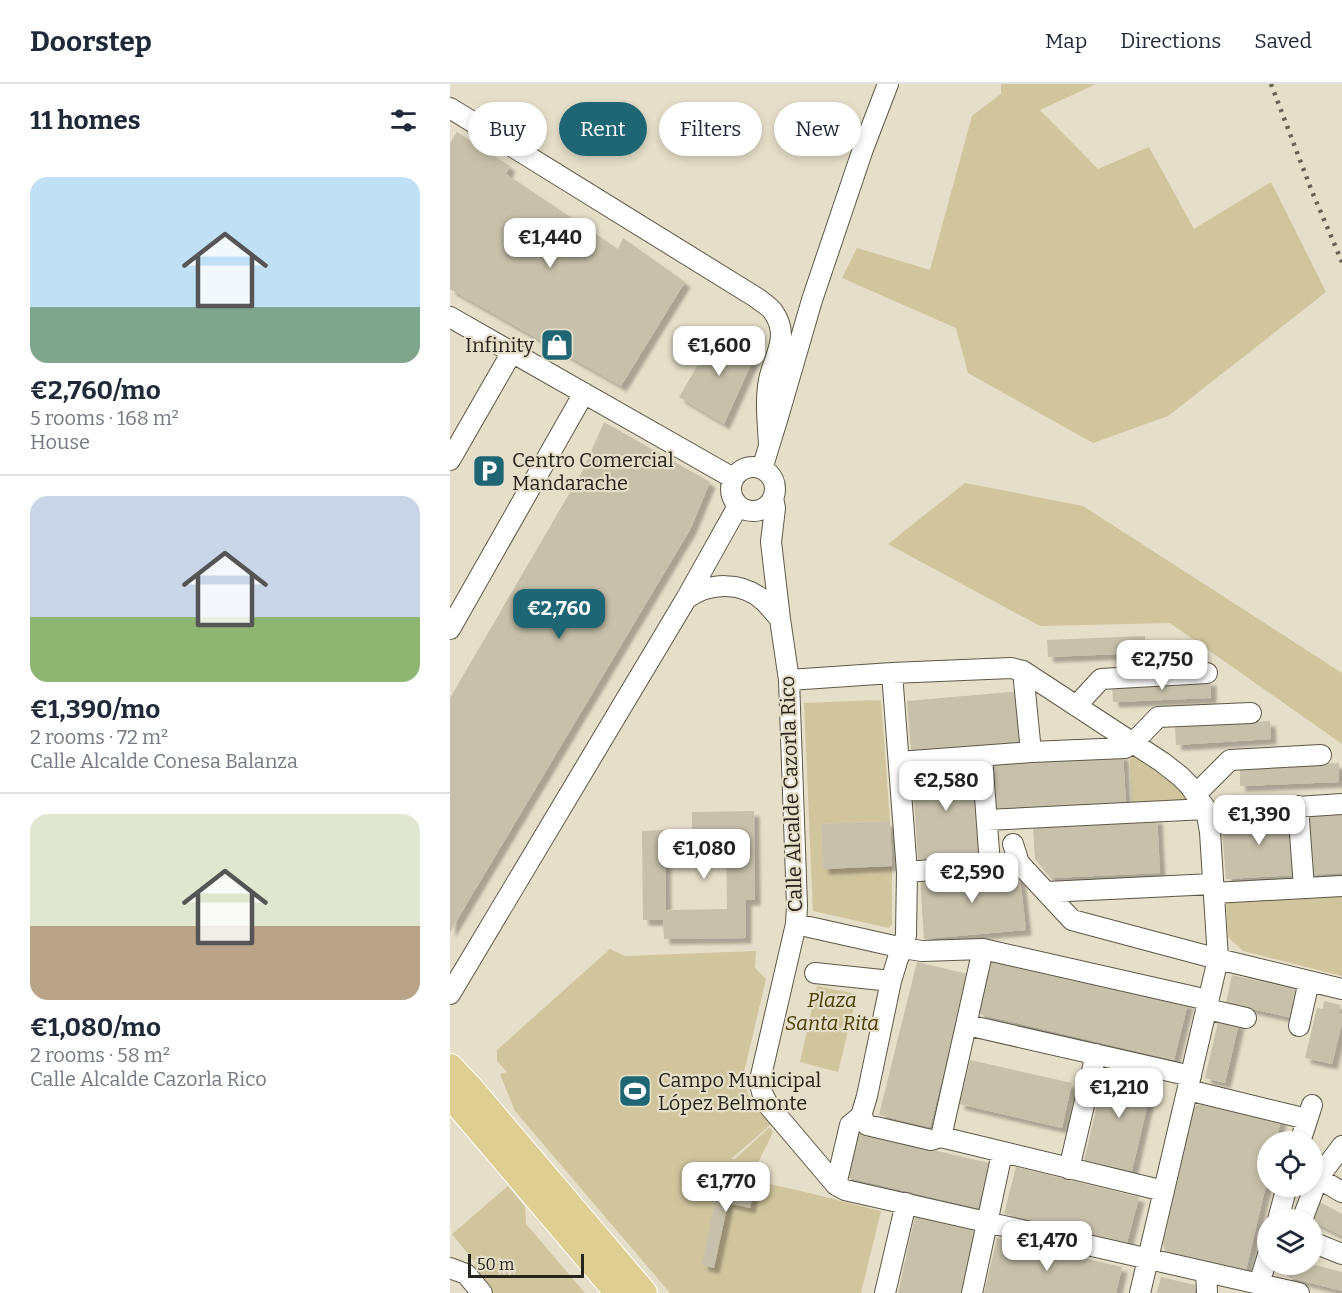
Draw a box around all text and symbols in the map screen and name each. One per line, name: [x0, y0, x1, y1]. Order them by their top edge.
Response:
text: Doorstep: [30, 25, 152, 58]
text: Map: [1045, 28, 1087, 54]
text: Directions: [1120, 28, 1221, 54]
text: Saved: [1254, 28, 1312, 54]
chip: Buy: [468, 102, 547, 156]
chip: Rent: [559, 102, 647, 156]
chip: Filters: [659, 102, 762, 156]
chip: New: [774, 102, 861, 156]
icon: filters: [387, 104, 420, 137]
text: 11 homes: [30, 105, 141, 136]
icon: home: [171, 216, 279, 324]
pin: €1,440: [501, 218, 599, 269]
text: €1,440: [518, 225, 582, 249]
pin: €1,600: [670, 326, 768, 377]
shop icon: Infinity: [539, 327, 575, 363]
place label: Infinity: [465, 333, 534, 357]
text: €1,600: [687, 333, 751, 357]
text: €2,760/mo: [30, 375, 161, 406]
text: 5 rooms · 168 m²: [30, 406, 179, 430]
text: House: [30, 430, 90, 454]
place label: Centro Comercial Mandarache: [512, 448, 674, 495]
parking icon: Centro Comercial Mandarache: [471, 453, 507, 489]
icon: home: [171, 535, 279, 643]
pin: €2,760: [510, 589, 608, 640]
text: €2,760: [527, 596, 591, 620]
pin: €2,750: [1113, 640, 1211, 691]
text: €2,750: [1131, 647, 1193, 671]
street label: Calle Alcalde Cazorla Rico: [775, 675, 807, 913]
text: €1,390/mo: [30, 694, 160, 725]
text: 2 rooms · 72 m²: [30, 725, 168, 749]
text: Calle Alcalde Conesa Balanza: [30, 749, 298, 773]
pin: €2,580: [897, 761, 995, 812]
text: €2,580: [913, 768, 979, 792]
pin: €1,390: [1210, 795, 1308, 846]
text: €1,390: [1227, 802, 1291, 826]
pin: €1,080: [655, 829, 753, 880]
text: €1,080: [672, 836, 736, 860]
icon: home: [171, 853, 279, 961]
pin: €2,590: [923, 853, 1021, 904]
text: €2,590: [939, 860, 1005, 884]
park label: Plaza Santa Rita: [785, 988, 879, 1035]
text: €1,080/mo: [30, 1012, 161, 1043]
text: 2 rooms · 58 m²: [30, 1043, 170, 1067]
text: Calle Alcalde Cazorla Rico: [30, 1067, 267, 1091]
place label: Campo Municipal López Belmonte: [658, 1068, 822, 1115]
pin: €1,210: [1070, 1068, 1168, 1119]
sports icon: Campo Municipal López Belmonte: [617, 1073, 653, 1109]
text: €1,210: [1089, 1075, 1149, 1099]
map controls: [1257, 1131, 1323, 1275]
button: locate: [1257, 1131, 1323, 1197]
pin: €1,770: [677, 1162, 775, 1213]
text: €1,770: [696, 1169, 756, 1193]
button: layers: [1257, 1209, 1323, 1275]
pin: €1,470: [998, 1221, 1096, 1272]
text: €1,470: [1016, 1228, 1078, 1252]
scale bar: [468, 1251, 584, 1278]
text: 50 m: [477, 1255, 514, 1274]

